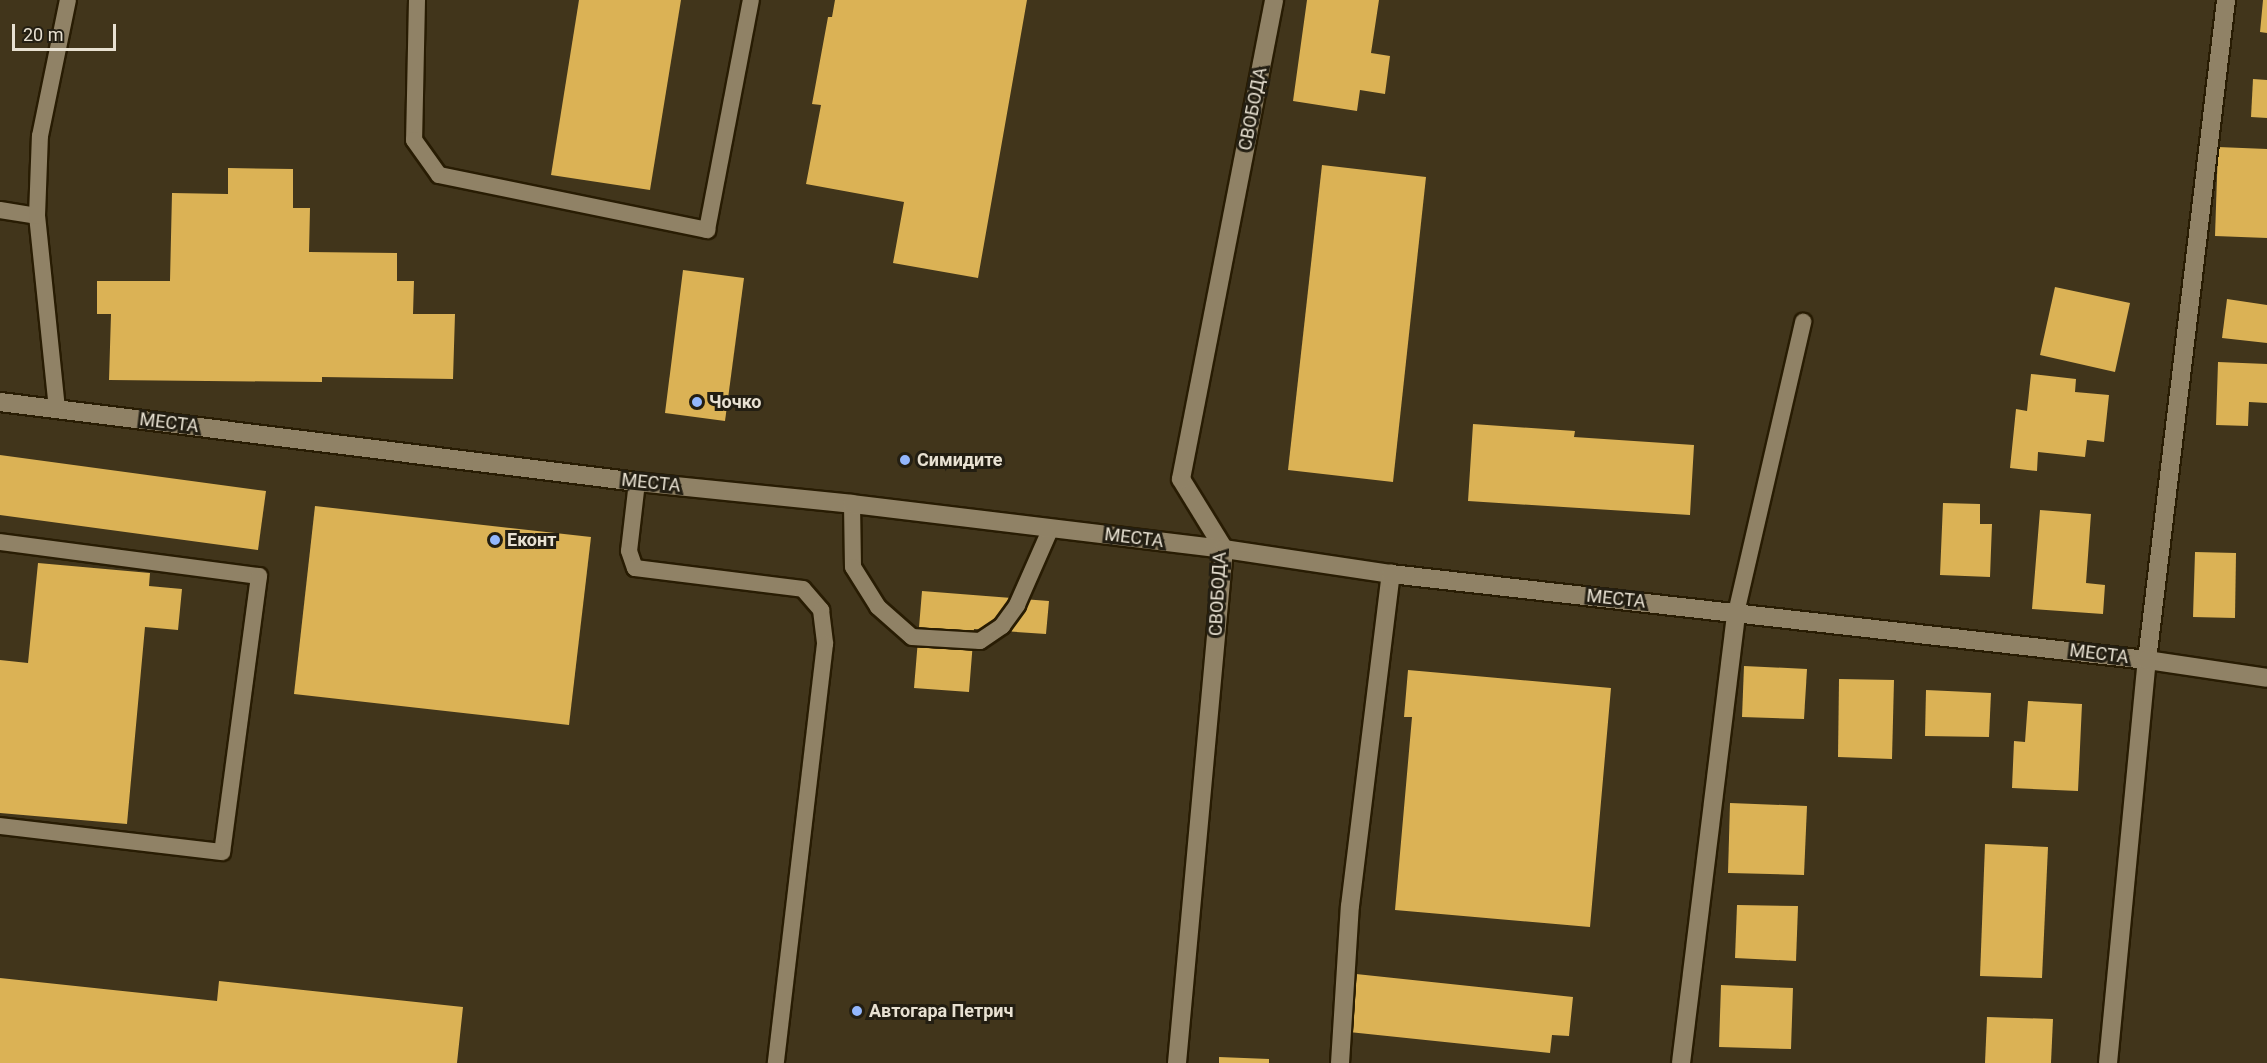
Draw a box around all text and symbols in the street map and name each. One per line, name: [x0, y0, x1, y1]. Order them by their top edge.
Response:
scale bar: [15, 12, 118, 50]
text: 20 m: [23, 24, 63, 45]
street label: СВОБОДА: [1234, 66, 1272, 152]
place label: Чочко: [709, 391, 762, 413]
marker: Чочко: [690, 395, 704, 409]
street label: МЕСТА: [138, 409, 200, 437]
place label: Симидите: [917, 449, 1003, 471]
marker: Симидите: [898, 453, 912, 467]
street label: МЕСТА: [620, 469, 682, 497]
street label: МЕСТА: [1103, 524, 1165, 552]
place label: Еконт: [507, 529, 556, 551]
marker: Еконт: [488, 533, 502, 547]
street label: СВОБОДА: [1205, 551, 1231, 637]
street label: МЕСТА: [1585, 585, 1647, 613]
street label: МЕСТА: [2068, 640, 2130, 668]
place label: Автогара Петрич: [869, 1000, 1013, 1022]
marker: Автогара Петрич: [850, 1004, 864, 1018]

